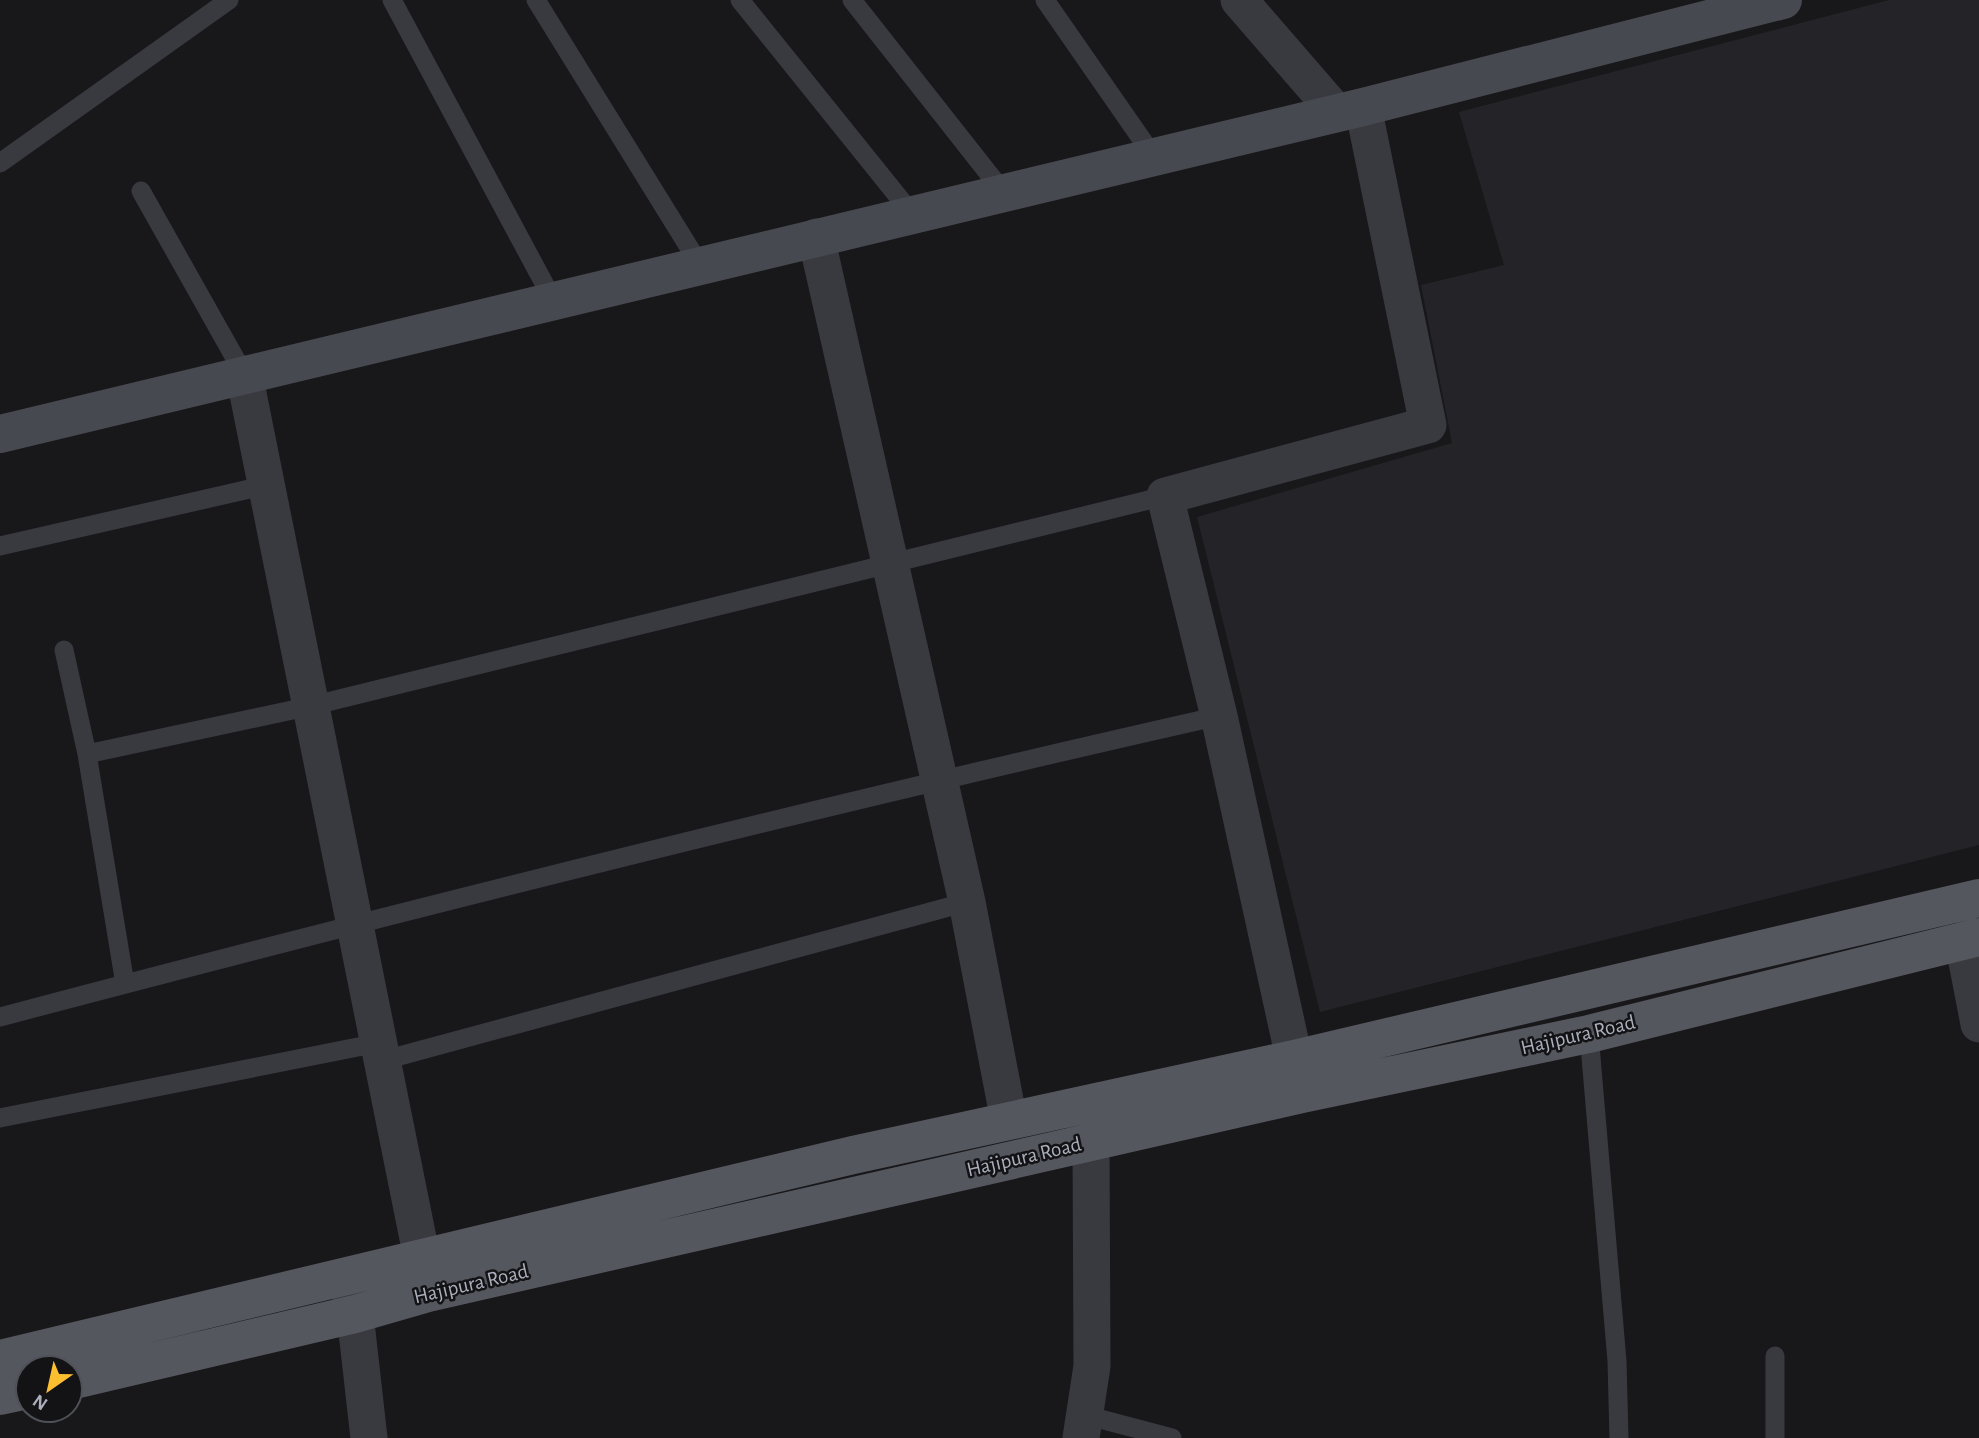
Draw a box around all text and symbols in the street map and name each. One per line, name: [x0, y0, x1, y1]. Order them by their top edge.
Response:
street label: Hajipura Road: [1519, 1012, 1637, 1058]
street label: Hajipura Road: [965, 1134, 1083, 1180]
street label: Hajipura Road: [412, 1261, 530, 1307]
north arrow: [14, 1354, 84, 1424]
text: N: [30, 1390, 51, 1413]

